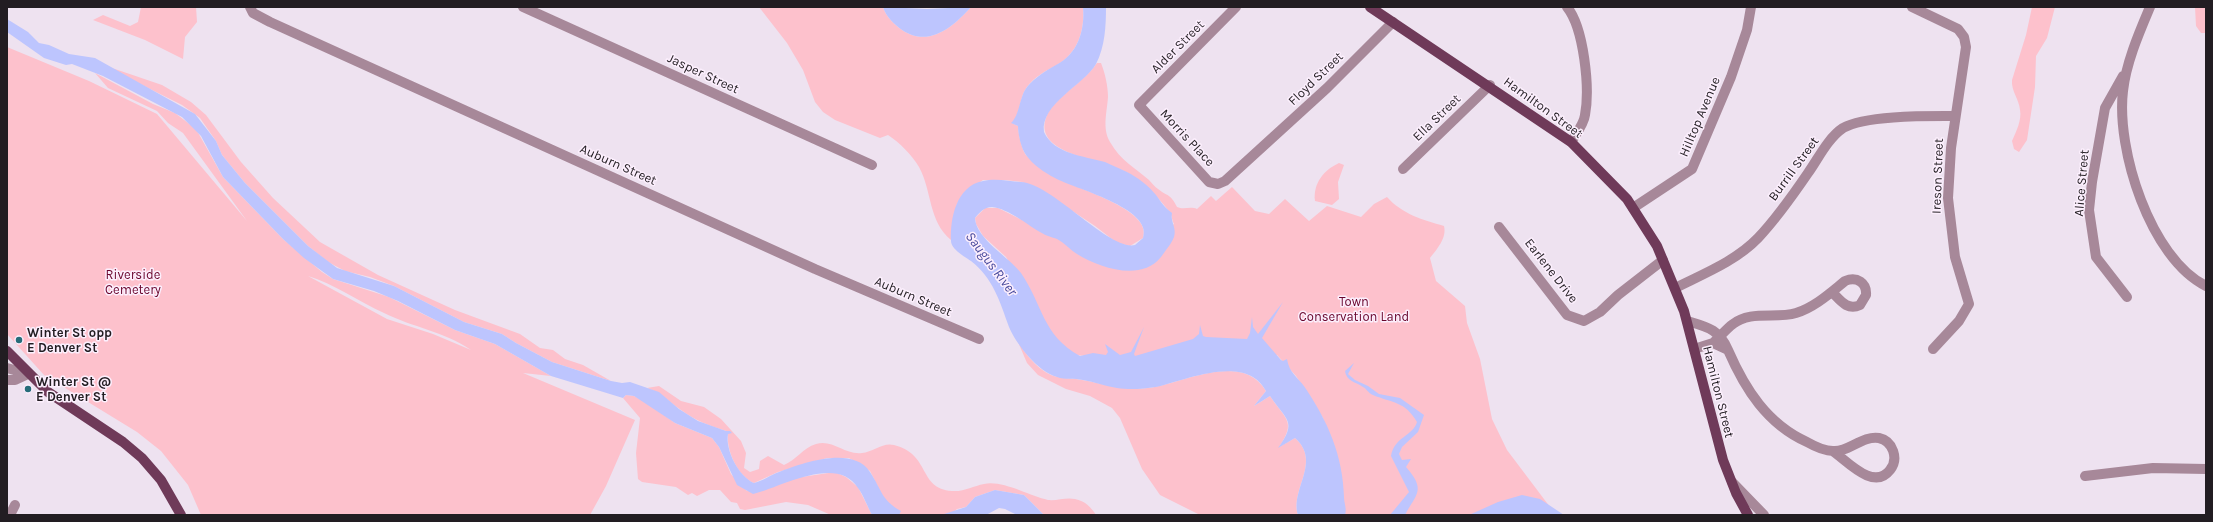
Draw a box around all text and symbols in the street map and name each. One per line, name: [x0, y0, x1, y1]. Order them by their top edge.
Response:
street label: Alder Street: [1148, 17, 1208, 77]
street label: Floyd Street: [1285, 49, 1347, 109]
street label: Jasper Street: [665, 51, 741, 97]
street label: Hamilton Street: [1500, 74, 1586, 142]
street label: Hilltop Avenue: [1676, 75, 1724, 159]
street label: Ella Street: [1410, 91, 1464, 145]
street label: Morris Place: [1157, 106, 1217, 170]
street label: Burrill Street: [1766, 134, 1822, 204]
street label: Ireson Street: [1929, 138, 1947, 214]
street label: Auburn Street: [577, 141, 659, 189]
street label: Alice Street: [2071, 149, 2093, 217]
water label: Saugus River: [961, 229, 1021, 299]
street label: Earlene Drive: [1521, 236, 1581, 306]
park label: Riverside Cemetery: [105, 267, 161, 298]
street label: Auburn Street: [872, 274, 954, 320]
park label: Town Conservation Land: [1299, 294, 1409, 325]
place label: Winter St opp E Denver St: [27, 325, 112, 356]
marker: Winter St opp E Denver St: [14, 335, 24, 345]
street label: Hamilton Street: [1699, 344, 1737, 440]
place label: Winter St @ E Denver St: [36, 374, 111, 405]
marker: Winter St @ E Denver St: [23, 384, 33, 394]

